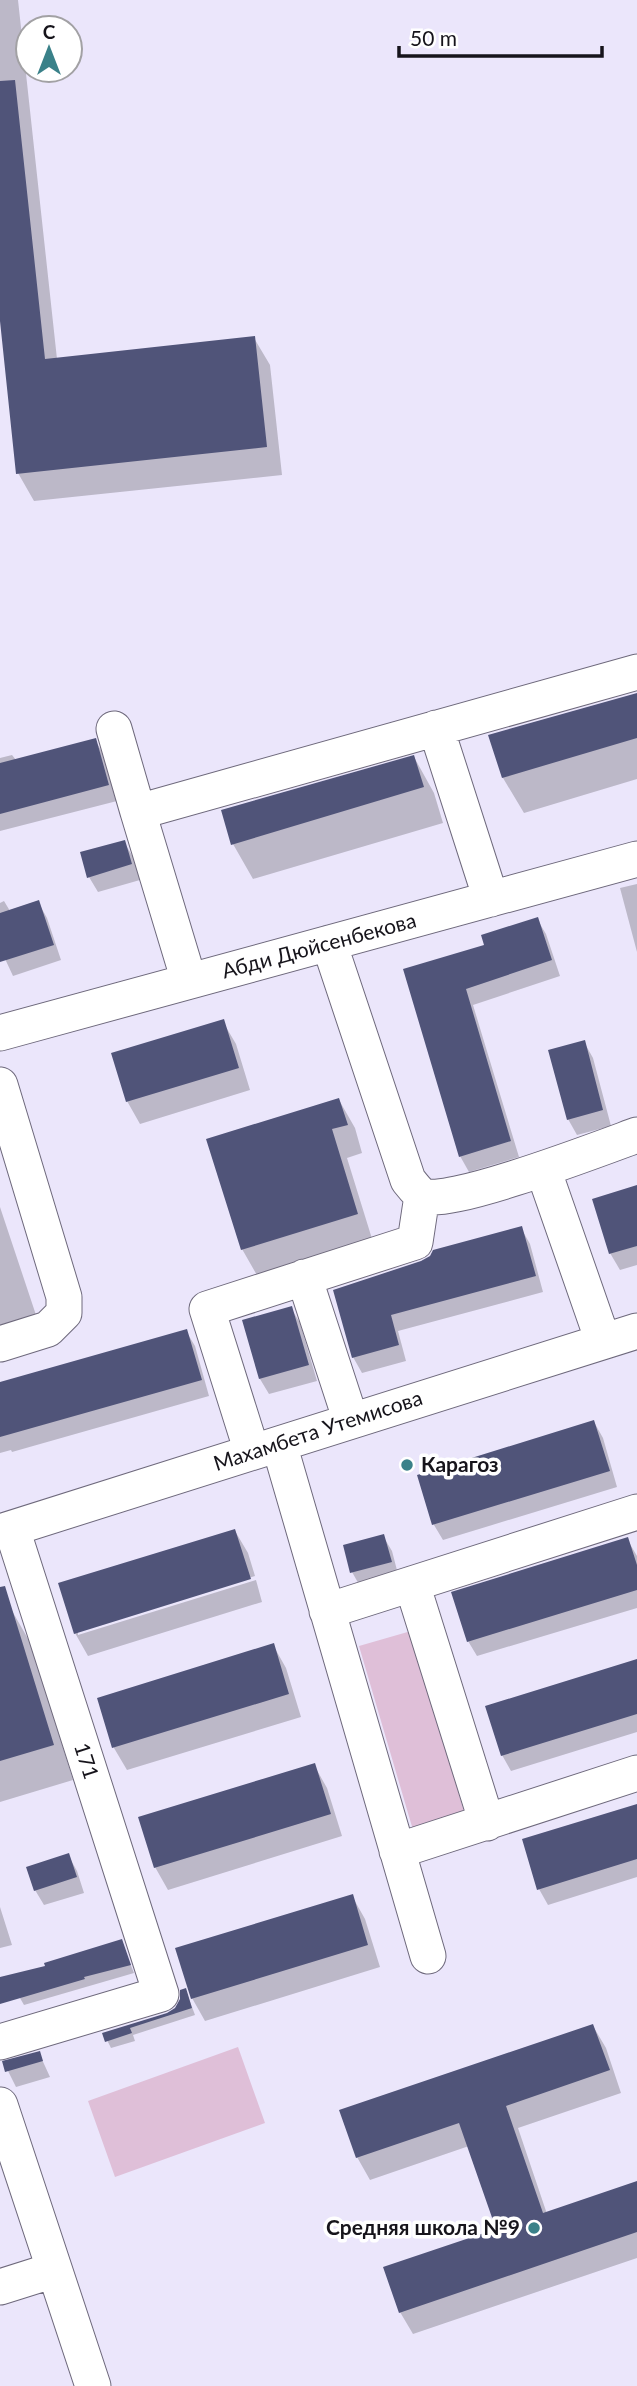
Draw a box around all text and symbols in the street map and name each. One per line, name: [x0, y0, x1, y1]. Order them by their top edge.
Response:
north arrow: [14, 14, 84, 84]
scale bar: [399, 14, 602, 58]
text: С: [43, 20, 56, 43]
text: 50 m: [410, 25, 457, 50]
street label: Абди Дюйсенбекова: [219, 907, 419, 983]
street label: Махамбета Утемисова: [210, 1384, 425, 1475]
place label: Карагоз: [421, 1451, 499, 1476]
marker: Карагоз: [399, 1457, 415, 1473]
street label: 171: [70, 1739, 105, 1782]
place label: Средняя школа №9: [326, 2214, 520, 2239]
marker: Средняя школа №9: [526, 2220, 542, 2236]

